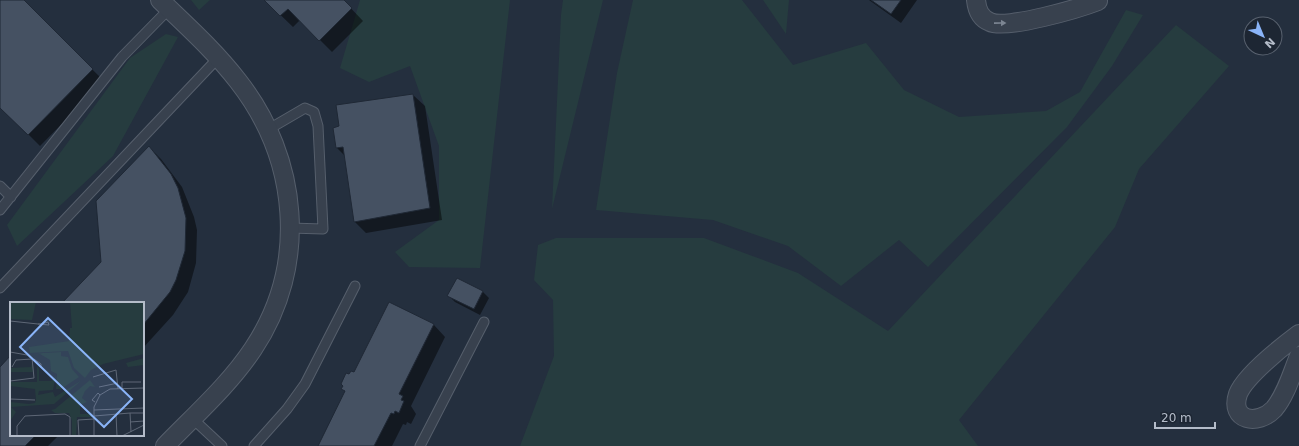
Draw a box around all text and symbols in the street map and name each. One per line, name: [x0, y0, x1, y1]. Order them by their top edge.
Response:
north arrow: [1243, 16, 1283, 56]
one-way arrow: [994, 20, 1007, 26]
text: N: [1262, 35, 1277, 51]
inset map: [10, 302, 144, 436]
scale bar: [1155, 404, 1215, 430]
text: 20 m: [1161, 411, 1192, 425]

